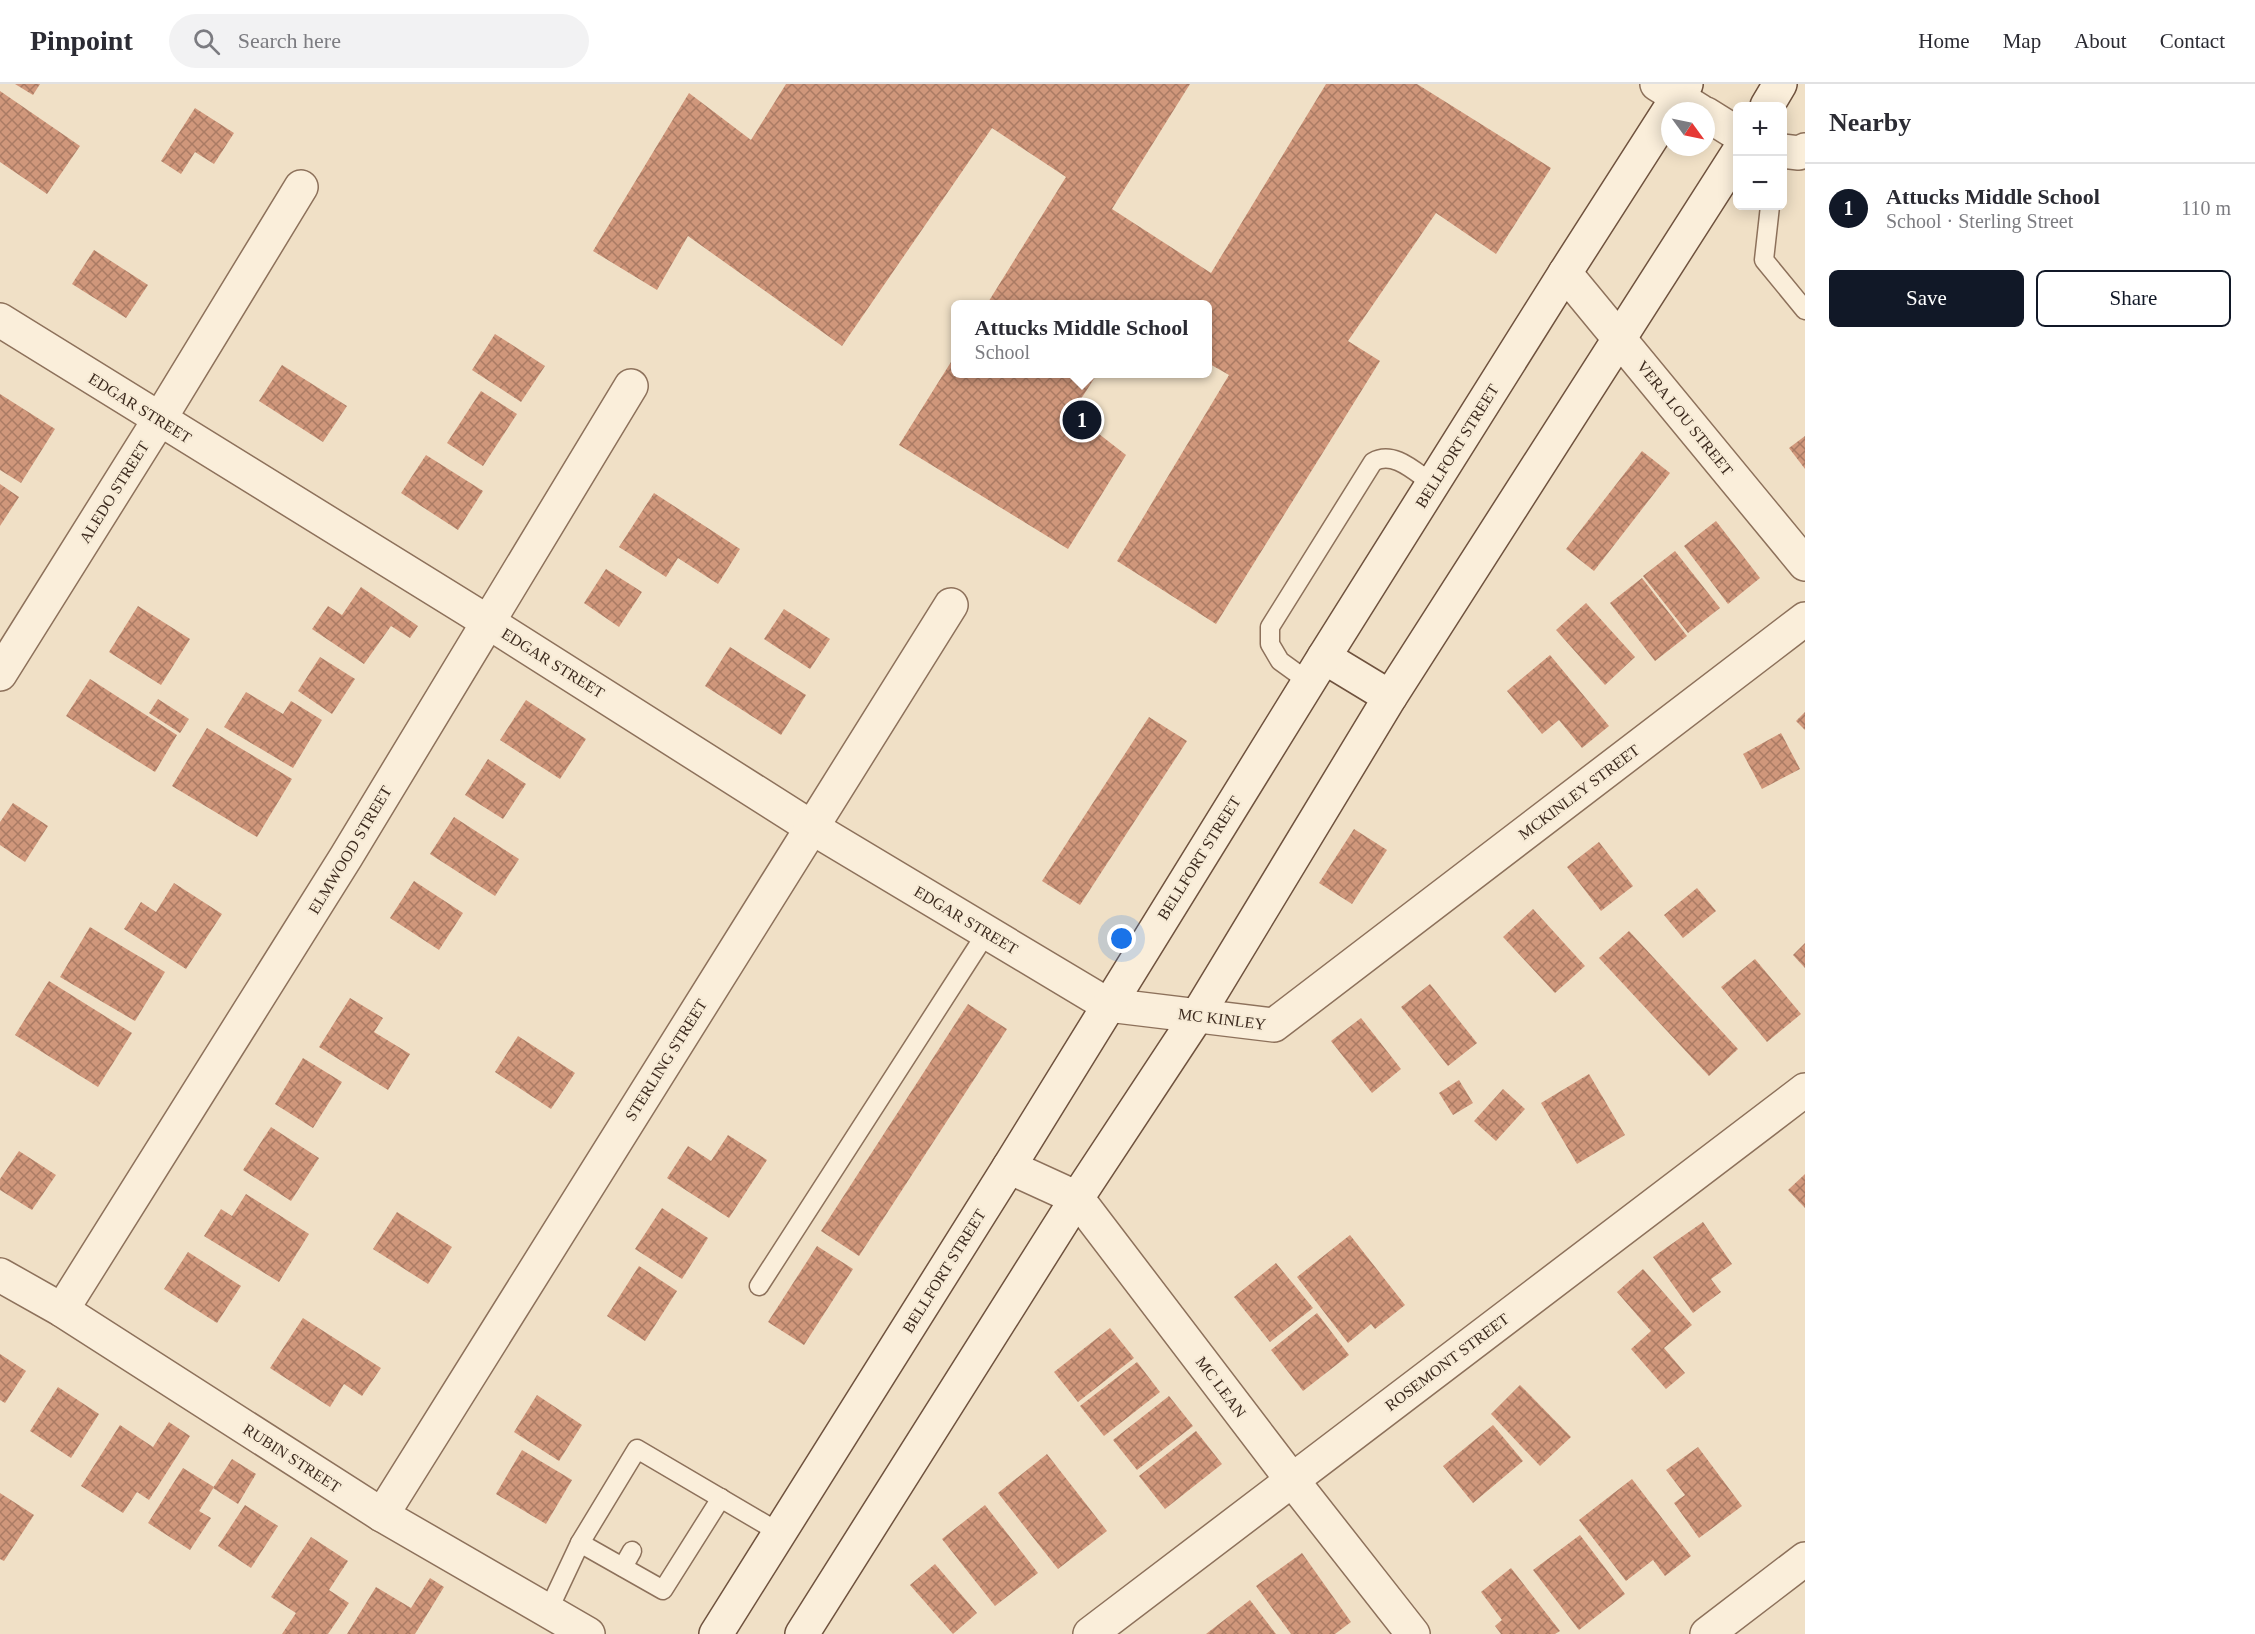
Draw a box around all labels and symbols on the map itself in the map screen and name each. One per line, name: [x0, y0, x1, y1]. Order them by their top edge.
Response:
north arrow: [1661, 102, 1715, 156]
street label: VERA LOU STREET: [1634, 357, 1736, 479]
street label: EDGAR STREET: [86, 370, 195, 447]
street label: BELLFORT STREET: [1412, 381, 1502, 511]
pin: 1: [1062, 398, 1102, 442]
street label: ALEDO STREET: [76, 438, 152, 546]
street label: EDGAR STREET: [499, 625, 608, 702]
street label: MCKINLEY STREET: [1515, 741, 1643, 843]
street label: ELMWOOD STREET: [305, 783, 395, 917]
street label: BELLFORT STREET: [1154, 793, 1244, 923]
street label: EDGAR STREET: [911, 882, 1021, 958]
your location: [1107, 924, 1136, 953]
street label: STERLING STREET: [622, 996, 710, 1124]
street label: MC KINLEY: [1177, 1005, 1267, 1033]
street label: BELLFORT STREET: [899, 1206, 989, 1336]
street label: ROSEMONT STREET: [1382, 1310, 1512, 1414]
street label: MC LEAN: [1193, 1353, 1250, 1421]
street label: RUBIN STREET: [240, 1420, 344, 1496]

